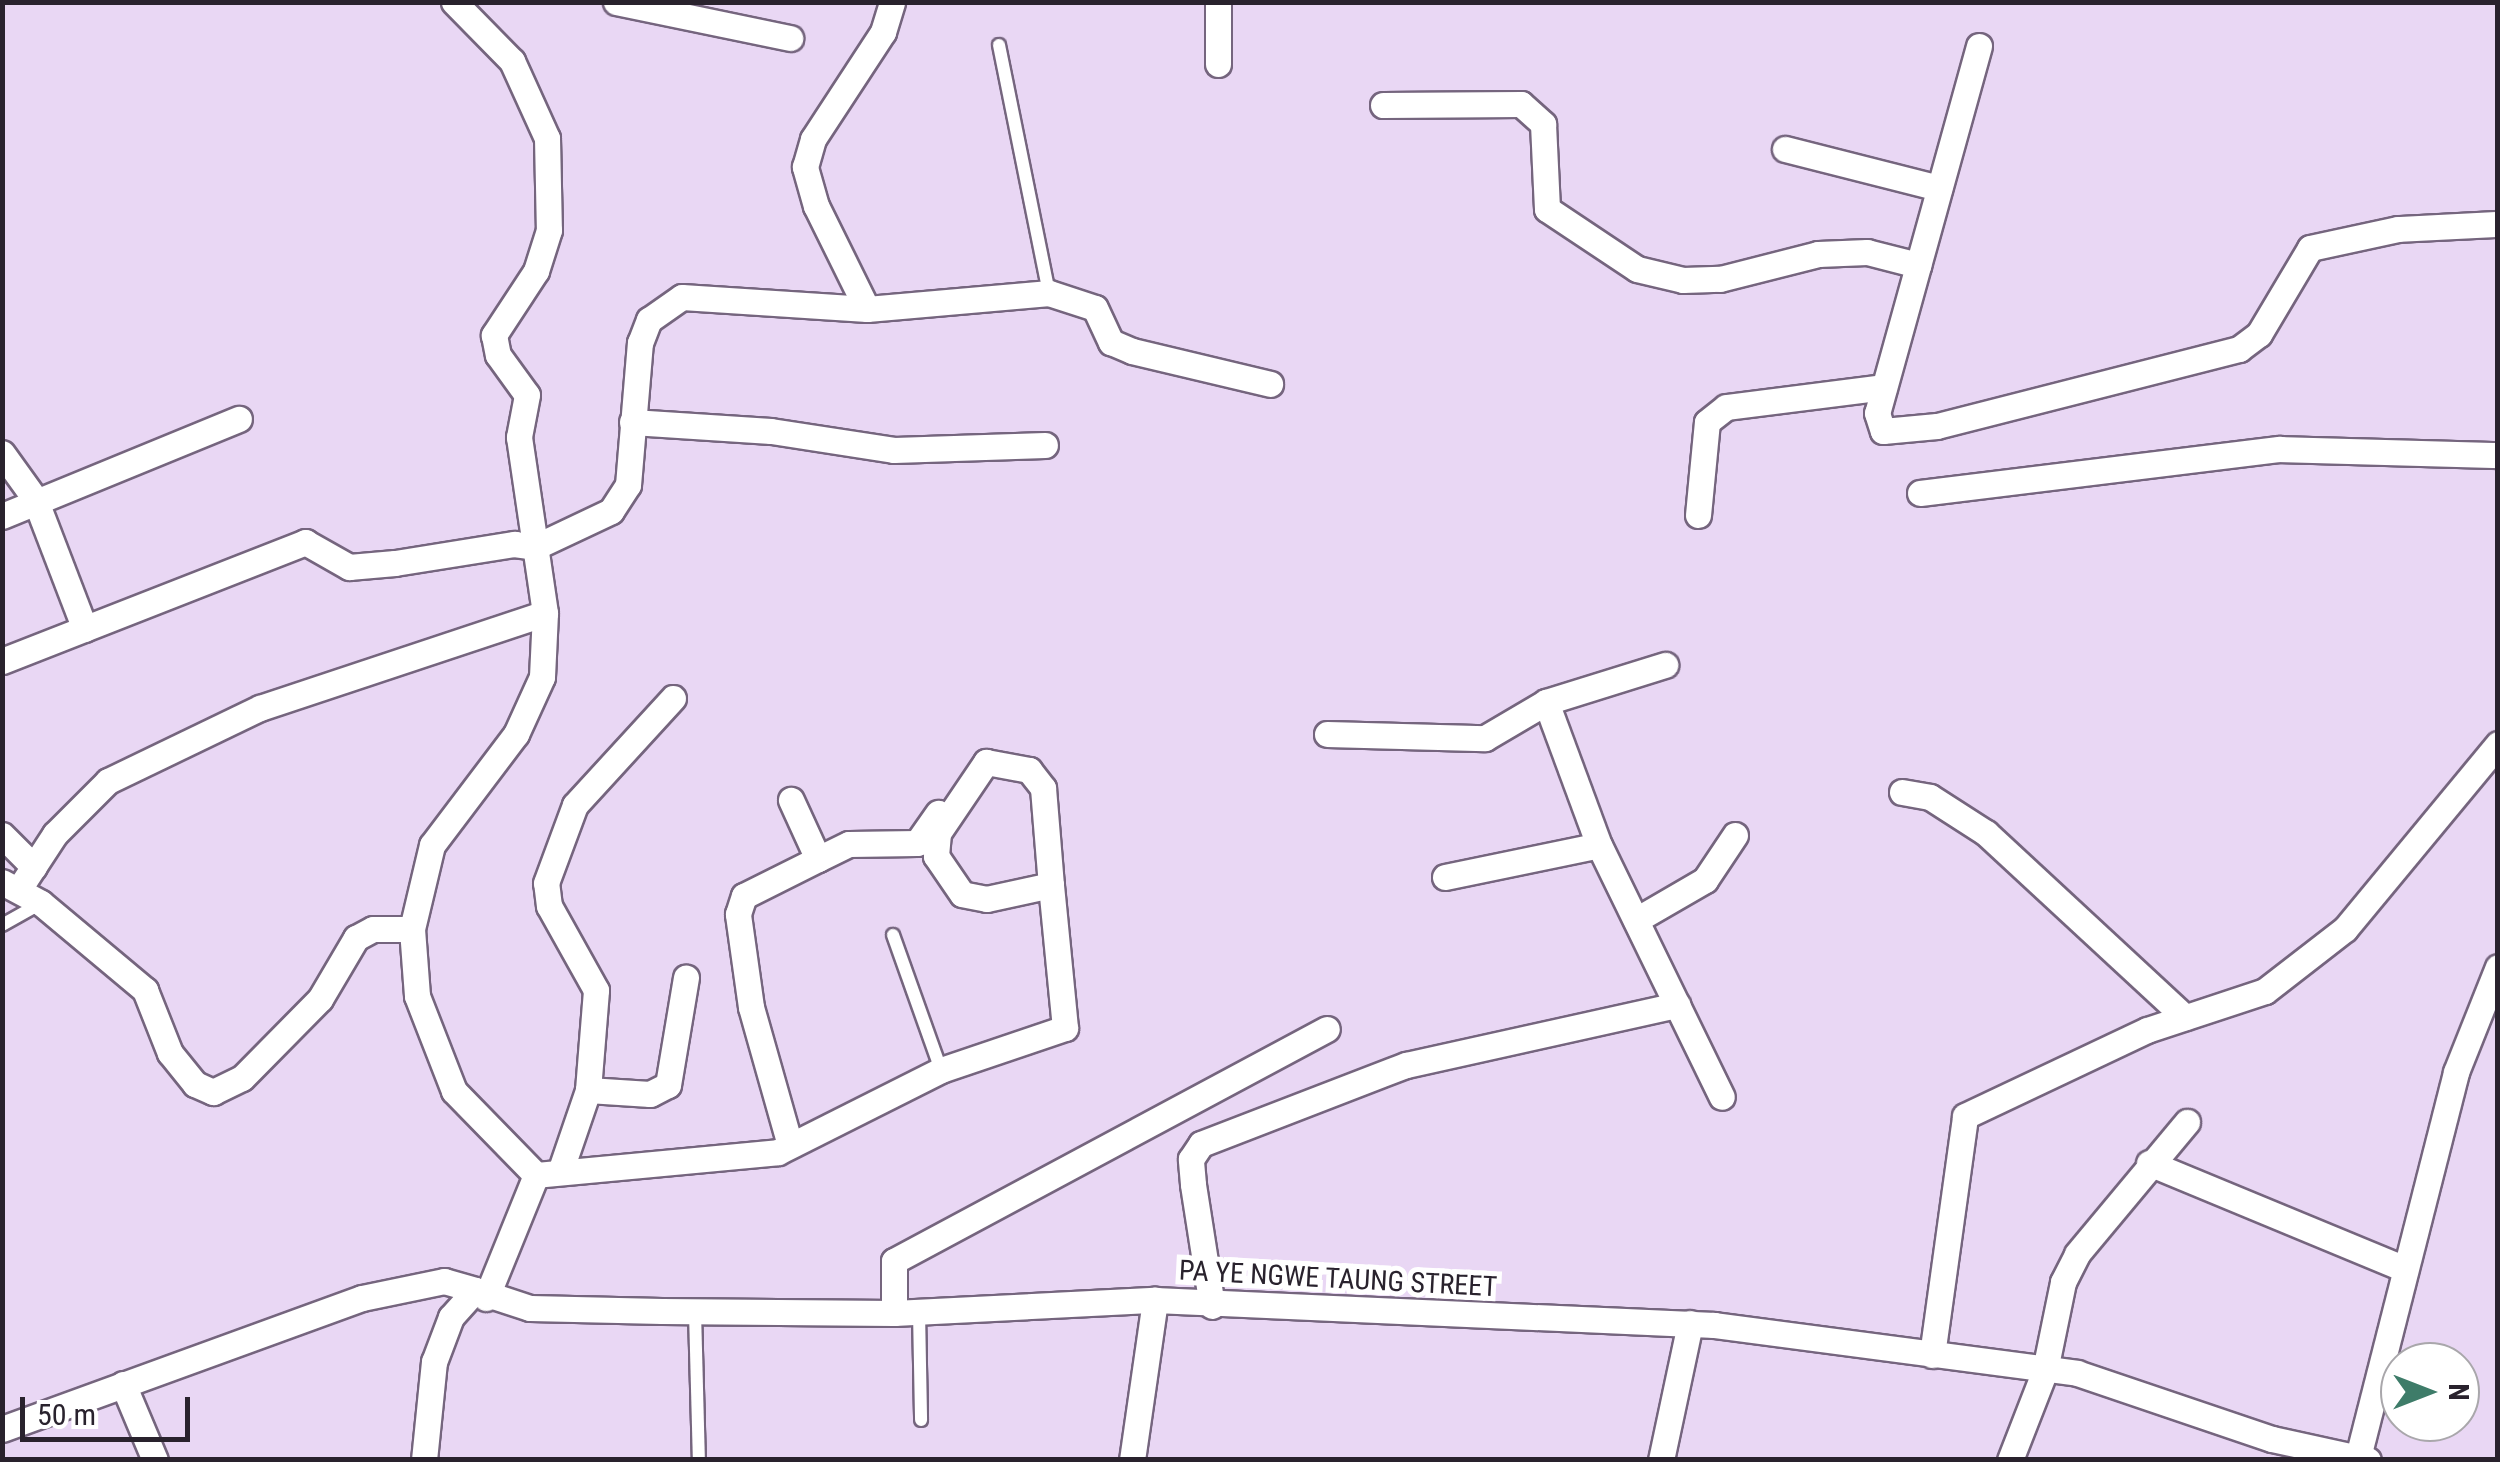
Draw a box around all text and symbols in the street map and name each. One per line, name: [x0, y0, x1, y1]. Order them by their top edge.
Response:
street label: PA YE NGWE TAUNG STREET: [1178, 1254, 1498, 1304]
north arrow: [2380, 1342, 2480, 1442]
scale bar: [25, 1377, 195, 1439]
text: N: [2442, 1383, 2475, 1401]
text: 50 m: [37, 1397, 96, 1432]

